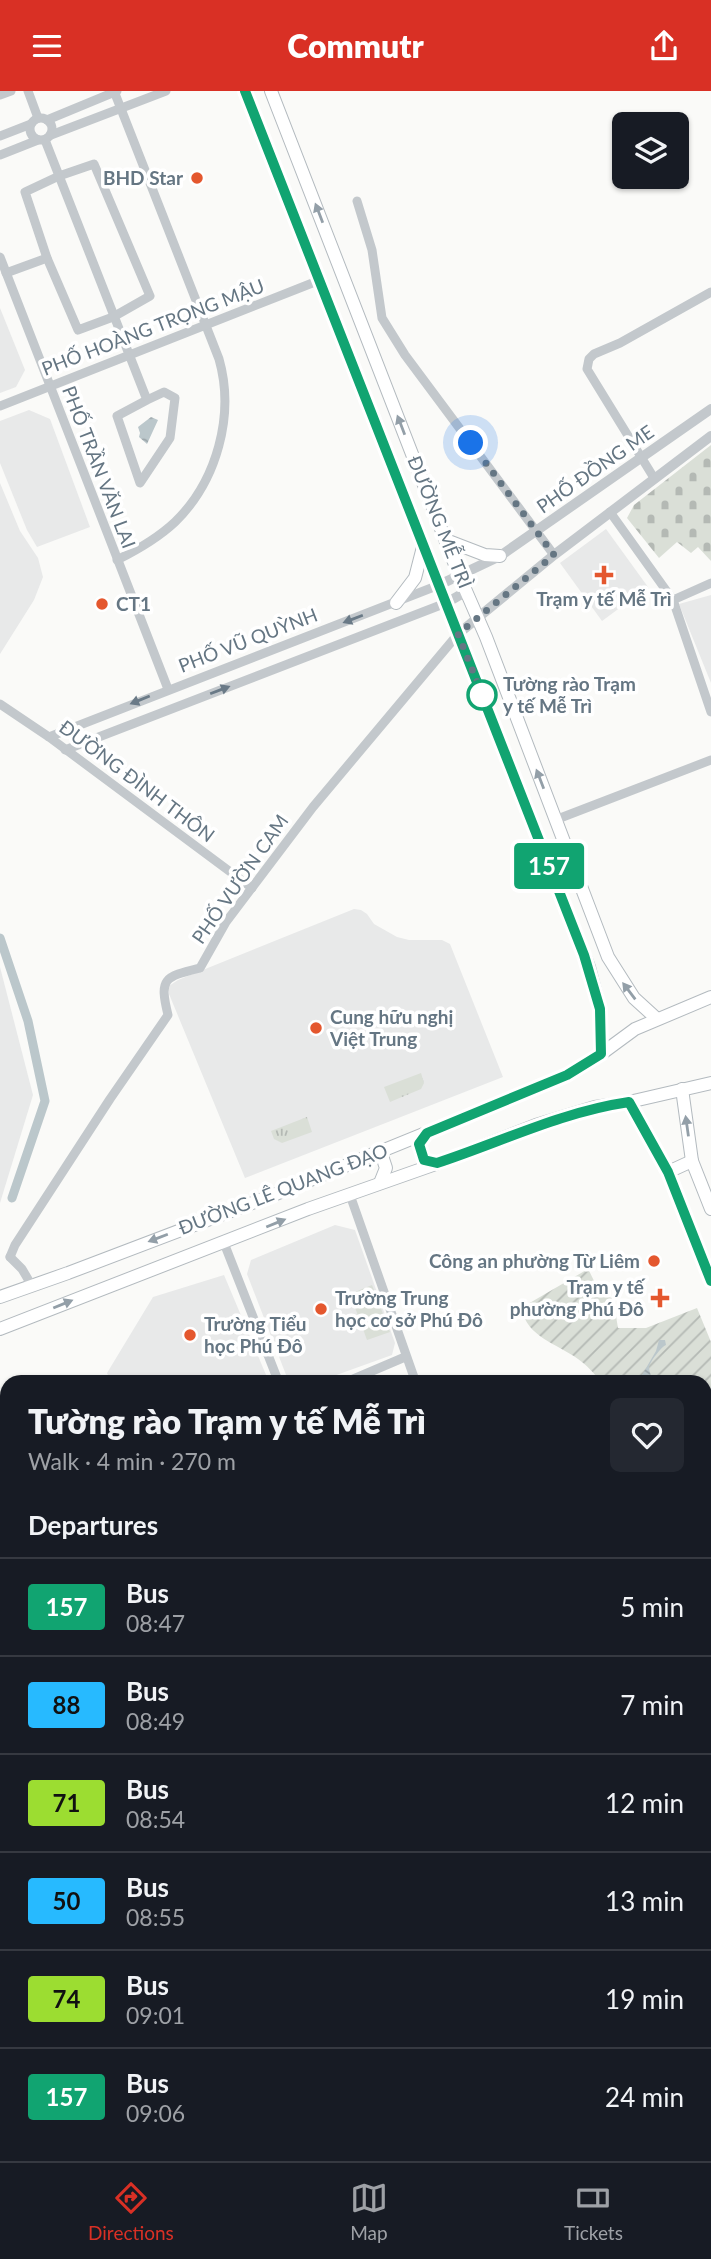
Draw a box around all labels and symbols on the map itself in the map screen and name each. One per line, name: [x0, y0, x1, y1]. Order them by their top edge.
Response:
place label: BHD Star: [103, 166, 184, 189]
marker: BHD Star: [189, 170, 205, 186]
one-way arrow: [313, 202, 324, 223]
street label: PHỐ HOÀNG TRỌNG MẬU: [38, 273, 267, 380]
street label: PHỐ TRẦN VĂN LAI: [58, 382, 141, 551]
one-way arrow: [396, 414, 407, 435]
street label: PHỐ ĐỒNG ME: [532, 420, 658, 517]
your location: [453, 425, 488, 460]
street label: ĐƯỜNG MỄ TRÌ: [403, 452, 478, 592]
marker: Trạm y tế Mễ Trì: [594, 565, 614, 585]
place label: Trạm y tế Mễ Trì: [536, 587, 672, 610]
place label: CT1: [116, 592, 151, 615]
marker: CT1: [94, 596, 110, 612]
street label: PHỐ VŨ QUỲNH: [175, 602, 321, 677]
one-way arrow: [343, 614, 364, 625]
place label: Tường rào Trạm y tế Mễ Trì: [503, 672, 636, 717]
marker: Tường rào Trạm y tế Mễ Trì: [467, 680, 497, 710]
one-way arrow: [209, 684, 230, 695]
one-way arrow: [130, 695, 151, 706]
street label: ĐƯỜNG ĐÌNH THÔN: [55, 715, 219, 846]
one-way arrow: [534, 768, 545, 789]
street label: PHỐ VƯỜN CAM: [186, 810, 293, 948]
line badge: 157: [509, 843, 589, 889]
one-way arrow: [622, 981, 636, 1000]
place label: Cung hữu nghị Việt Trung: [329, 1005, 453, 1050]
marker: Cung hữu nghị Việt Trung: [308, 1020, 324, 1036]
one-way arrow: [682, 1115, 693, 1137]
street label: ĐƯỜNG LÊ QUANG ĐẠO: [175, 1138, 391, 1239]
one-way arrow: [266, 1217, 287, 1228]
one-way arrow: [148, 1232, 169, 1243]
place label: Công an phường Từ Liêm: [429, 1249, 640, 1272]
marker: Công an phường Từ Liêm: [646, 1253, 662, 1269]
place label: Trạm y tế phường Phú Đô: [510, 1275, 646, 1320]
place label: Trường Trung học cơ sở Phú Đô: [335, 1286, 483, 1331]
marker: Trạm y tế phường Phú Đô: [650, 1288, 670, 1308]
one-way arrow: [53, 1298, 74, 1309]
marker: Trường Trung học cơ sở Phú Đô: [313, 1301, 329, 1317]
place label: Trường Tiểu học Phú Đô: [204, 1312, 307, 1357]
marker: Trường Tiểu học Phú Đô: [182, 1327, 198, 1343]

